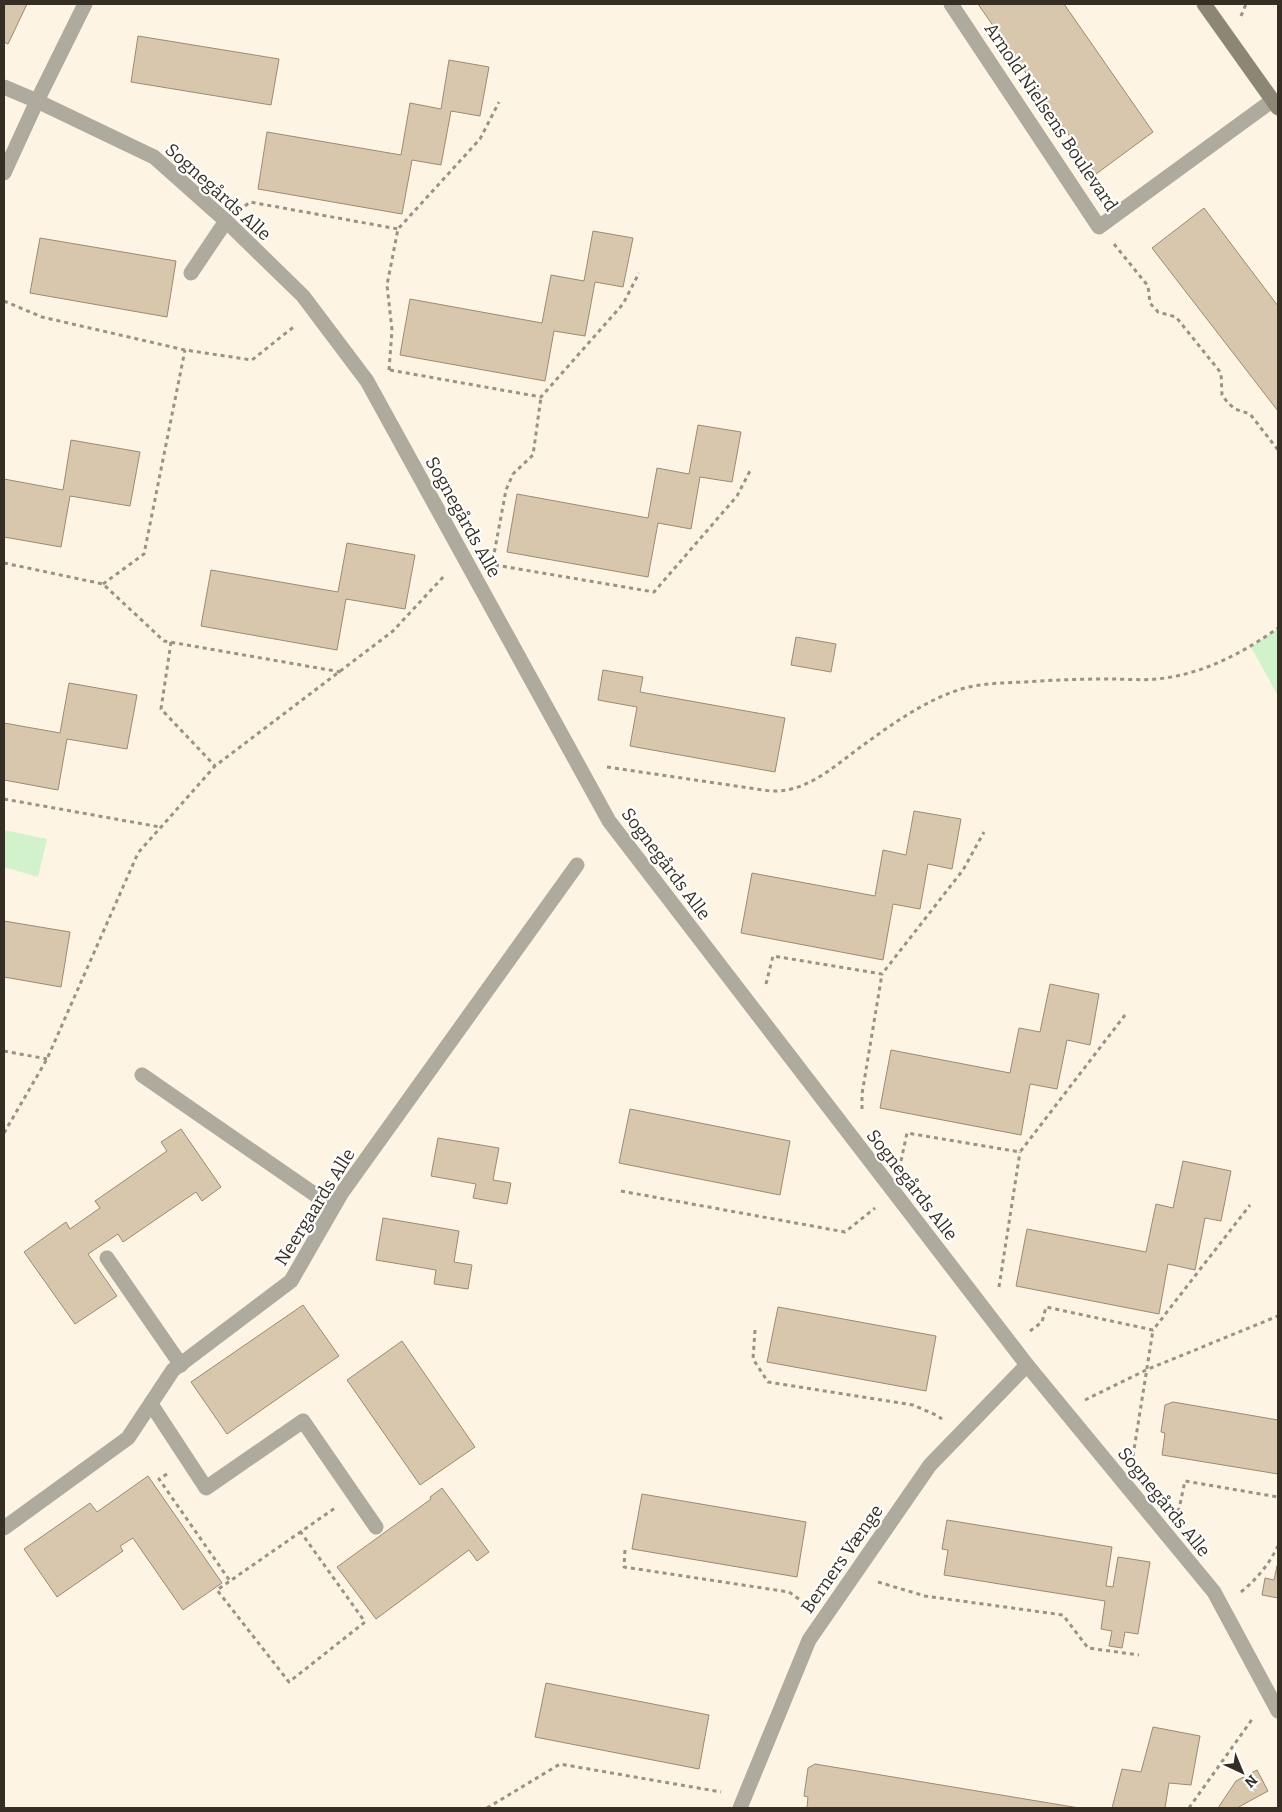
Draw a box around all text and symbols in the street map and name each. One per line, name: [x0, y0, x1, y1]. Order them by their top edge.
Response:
street label: Arnold Nielsens Boulevard: [980, 18, 1123, 216]
street label: Sognegårds Alle: [161, 139, 275, 245]
street label: Sognegårds Alle: [421, 453, 505, 581]
street label: Sognegårds Alle: [617, 804, 715, 924]
street label: Sognegårds Alle: [862, 1125, 962, 1245]
street label: Neergaards Alle: [270, 1144, 360, 1270]
street label: Sognegårds Alle: [1113, 1443, 1215, 1561]
street label: Berners Vænge: [796, 1500, 888, 1618]
north arrow: [1217, 1747, 1267, 1797]
text: N: [1241, 1771, 1260, 1791]

